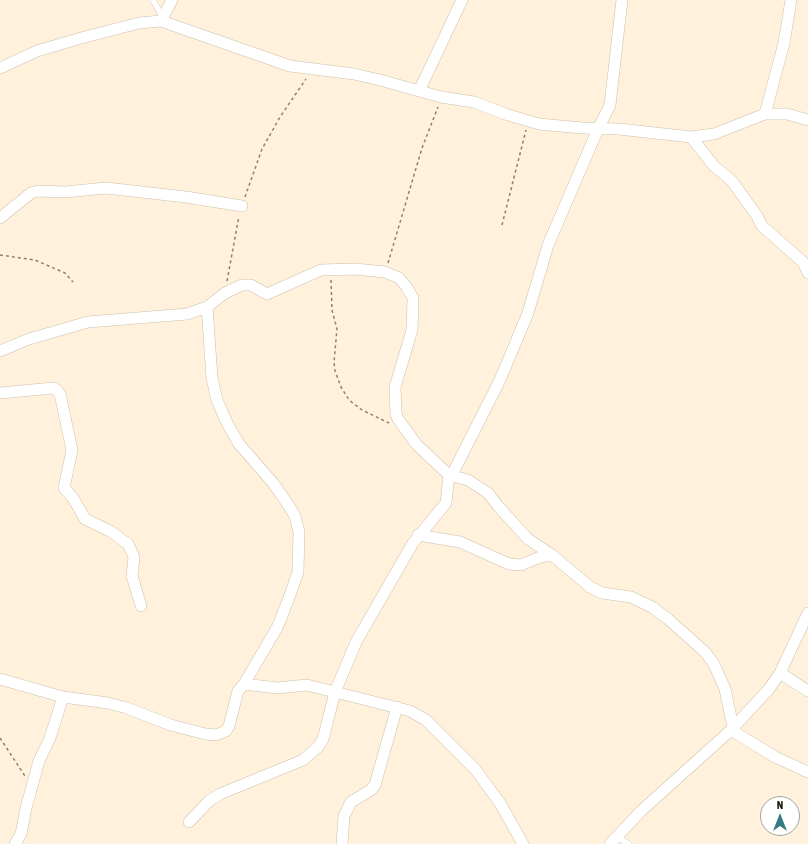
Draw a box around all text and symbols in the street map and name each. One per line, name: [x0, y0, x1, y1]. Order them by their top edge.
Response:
north arrow: [760, 796, 800, 836]
text: N: [777, 799, 783, 811]

